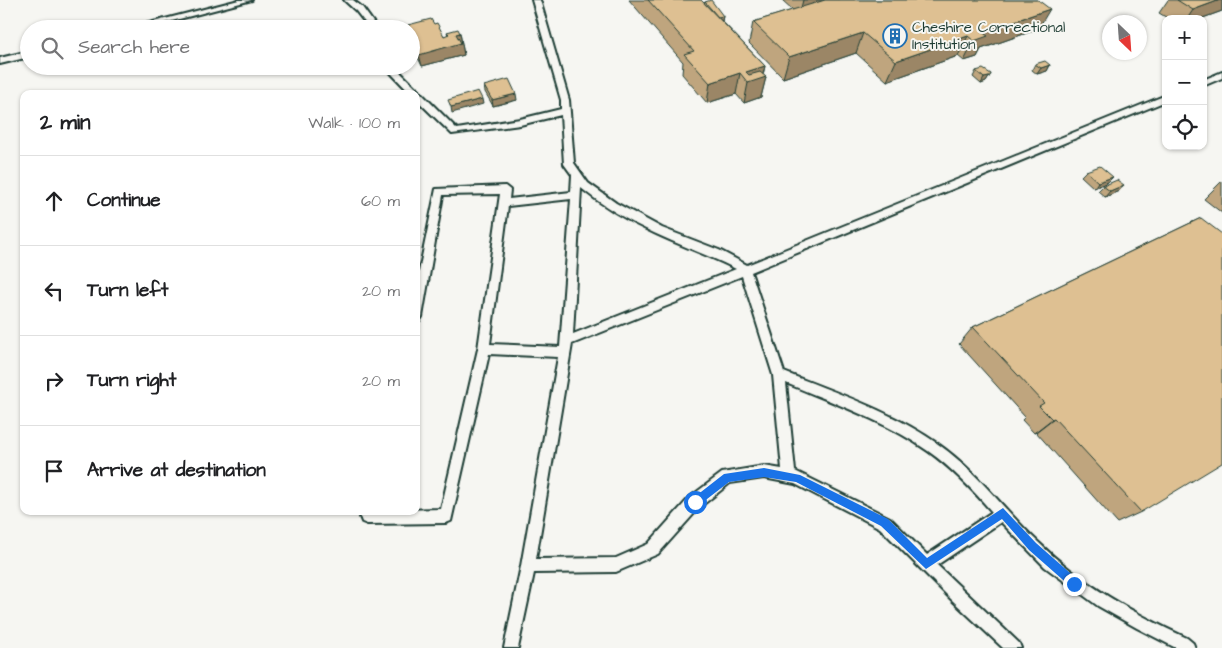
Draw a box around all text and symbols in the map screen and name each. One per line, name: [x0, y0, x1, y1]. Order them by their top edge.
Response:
north arrow: [1102, 15, 1147, 60]
map controls: [1162, 15, 1207, 150]
button: +: [1162, 15, 1207, 60]
place label: Cheshire Correctional Institution: [912, 17, 1065, 55]
search box: [20, 20, 420, 75]
building icon: Cheshire Correctional Institution: [882, 23, 908, 49]
icon: search: [38, 34, 66, 62]
text: Search here: [78, 34, 190, 61]
button: −: [1162, 60, 1207, 105]
button: locate: [1162, 105, 1207, 150]
text: 2 min: [40, 108, 90, 137]
text: Walk · 100 m: [308, 112, 400, 134]
icon: ahead: [40, 187, 68, 215]
text: Continue: [87, 187, 161, 214]
text: 60 m: [361, 190, 400, 212]
icon: left: [40, 277, 68, 305]
text: Turn left: [87, 277, 168, 304]
text: 20 m: [362, 280, 400, 302]
icon: right: [40, 367, 68, 395]
text: Turn right: [87, 367, 176, 394]
text: 20 m: [362, 370, 400, 392]
icon: arrive: [40, 457, 68, 485]
text: Arrive at destination: [87, 457, 266, 484]
route start: [684, 491, 707, 514]
route end: [1063, 573, 1086, 596]

